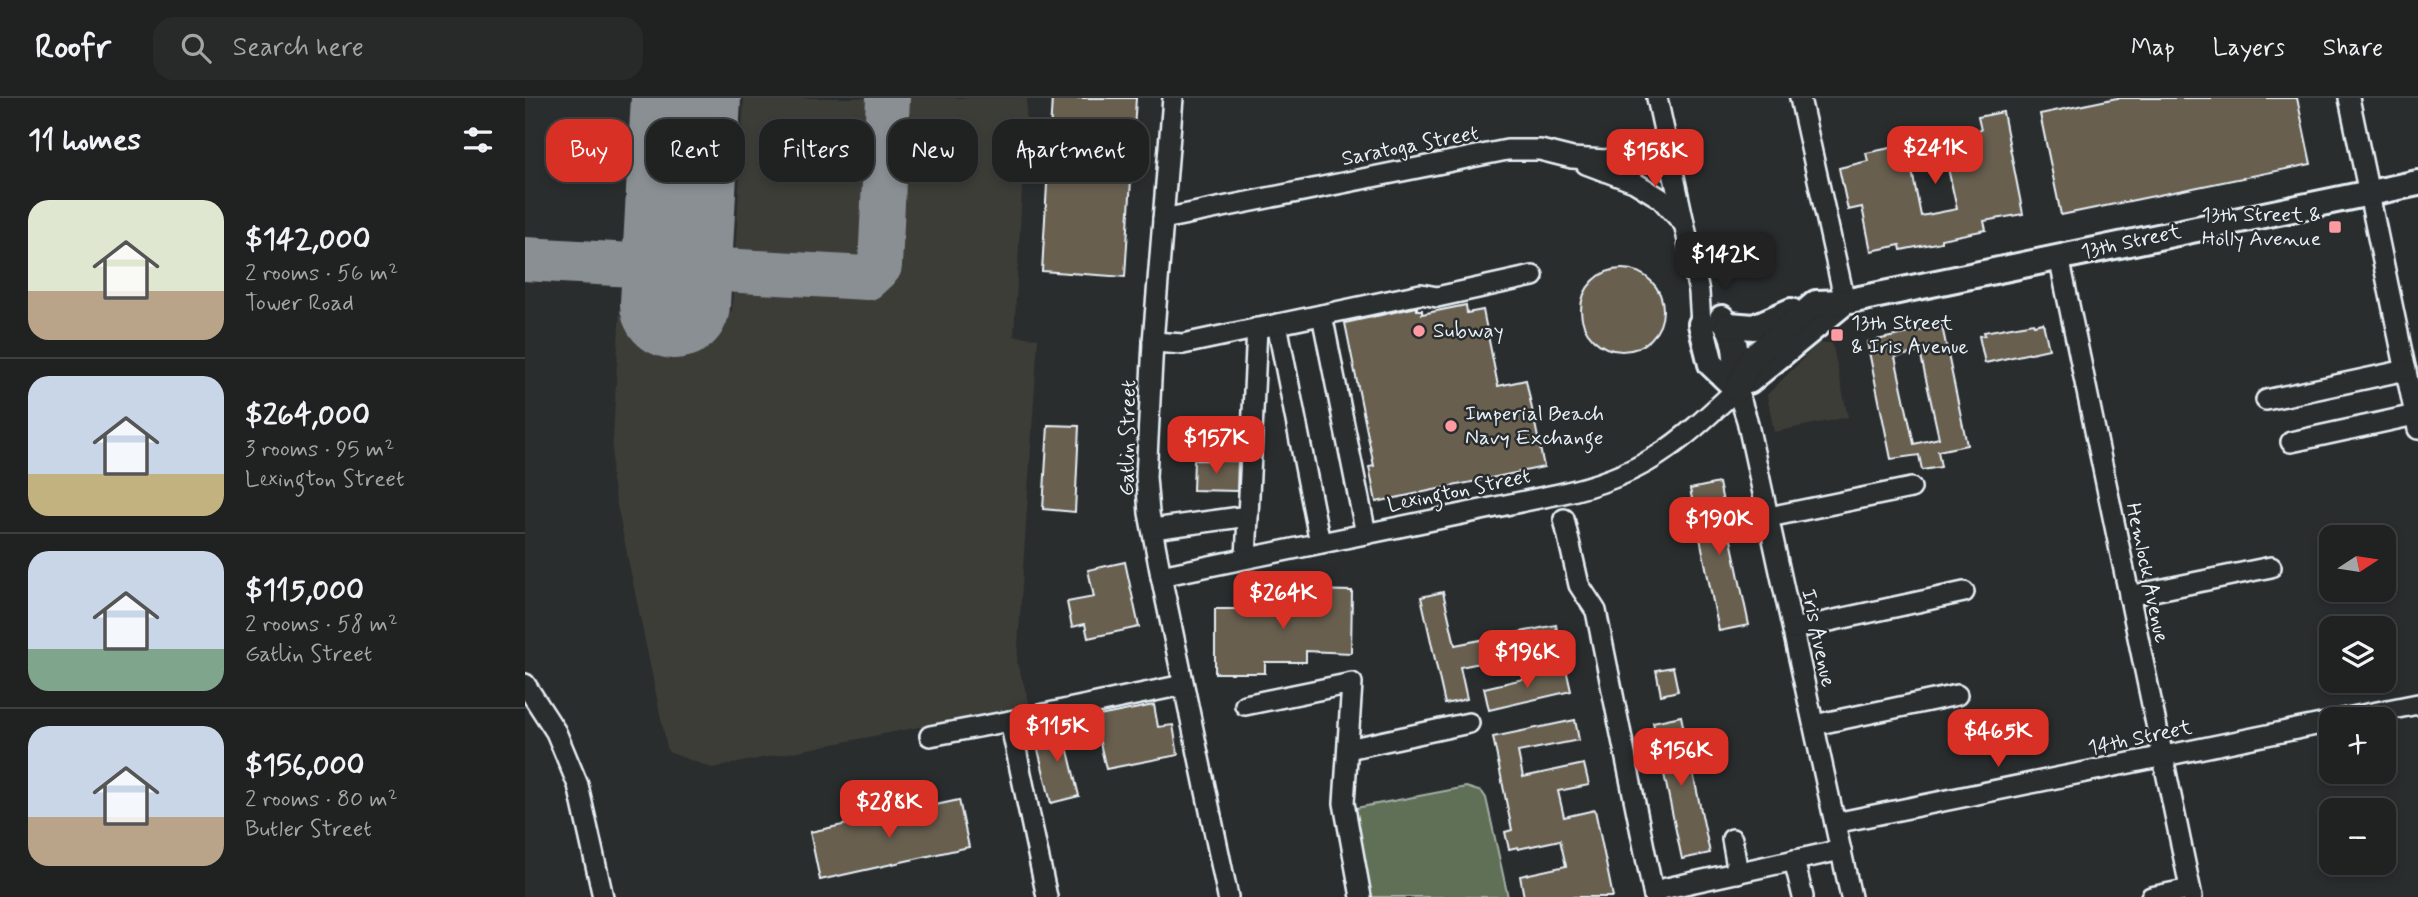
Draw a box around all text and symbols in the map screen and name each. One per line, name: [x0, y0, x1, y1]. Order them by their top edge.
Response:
search box: [153, 17, 643, 80]
text: Roofr: [35, 26, 111, 70]
icon: search: [177, 29, 215, 67]
text: Search here: [233, 31, 364, 65]
text: Map: [2131, 33, 2175, 64]
text: Layers: [2213, 33, 2285, 64]
text: Share: [2323, 33, 2383, 64]
chip: Buy: [546, 119, 632, 182]
chip: Rent: [646, 119, 745, 182]
chip: Filters: [759, 119, 874, 182]
chip: New: [888, 119, 978, 182]
chip: Apartment: [992, 119, 1149, 182]
street label: Saratoga Street: [1339, 119, 1481, 173]
text: 11 homes: [28, 121, 141, 160]
icon: filters: [459, 121, 497, 159]
pin: $241K: [1886, 126, 1984, 186]
pin: $158K: [1606, 130, 1704, 189]
text: $241K: [1903, 134, 1967, 164]
text: $158K: [1623, 137, 1687, 167]
place label: 13th Street & Holly Avenue: [2202, 201, 2321, 253]
street label: 13th Street: [2078, 218, 2184, 266]
marker: 13th Street & Holly Avenue: [2327, 219, 2343, 235]
text: $142,000: [245, 220, 371, 259]
icon: home: [84, 228, 168, 312]
pin: $142K: [1676, 232, 1774, 292]
text: $142K: [1691, 240, 1759, 270]
text: 2 rooms · 56 m²: [245, 259, 398, 289]
text: Tower Road: [245, 289, 354, 319]
place label: 13th Street & Iris Avenue: [1851, 309, 1969, 361]
place label: Subway: [1433, 317, 1504, 345]
marker: Subway: [1411, 323, 1427, 339]
marker: 13th Street & Iris Avenue: [1829, 327, 1845, 343]
street label: Gatlin Street: [1113, 379, 1143, 496]
text: $264,000: [245, 396, 370, 435]
place label: Imperial Beach Navy Exchange: [1465, 400, 1604, 454]
icon: home: [84, 404, 168, 488]
pin: $157K: [1167, 416, 1265, 476]
marker: Imperial Beach Navy Exchange: [1443, 418, 1459, 434]
text: $157K: [1183, 424, 1249, 454]
text: 3 rooms · 95 m²: [245, 435, 394, 465]
street label: Lexington Street: [1385, 462, 1534, 522]
text: Lexington Street: [245, 465, 405, 495]
pin: $190K: [1670, 498, 1768, 557]
street label: Hemlock Avenue: [2118, 500, 2176, 646]
text: $190K: [1685, 505, 1753, 535]
north arrow: [2319, 525, 2396, 602]
map controls: [2319, 525, 2396, 875]
text: $115,000: [245, 571, 364, 610]
pin: $264K: [1234, 572, 1332, 631]
icon: home: [84, 579, 168, 663]
text: $264K: [1249, 579, 1317, 609]
street label: Iris Avenue: [1794, 586, 1842, 690]
text: 2 rooms · 58 m²: [245, 610, 398, 640]
button: layers: [2319, 616, 2396, 693]
pin: $196K: [1478, 630, 1576, 690]
text: $196K: [1495, 638, 1559, 668]
text: Gatlin Street: [245, 640, 372, 670]
pin: $115K: [1008, 704, 1106, 764]
button: +: [2319, 707, 2396, 784]
pin: $465K: [1949, 710, 2047, 769]
text: $115K: [1026, 712, 1088, 742]
street label: 14th Street: [2085, 713, 2195, 763]
text: $465K: [1964, 717, 2032, 747]
pin: $156K: [1632, 728, 1730, 788]
text: $156K: [1649, 736, 1713, 766]
text: $156,000: [245, 746, 365, 785]
icon: home: [84, 754, 168, 838]
pin: $288K: [840, 780, 938, 840]
text: 2 rooms · 80 m²: [245, 785, 398, 815]
text: $288K: [856, 788, 922, 818]
button: −: [2319, 798, 2396, 875]
text: Butler Street: [245, 815, 372, 845]

